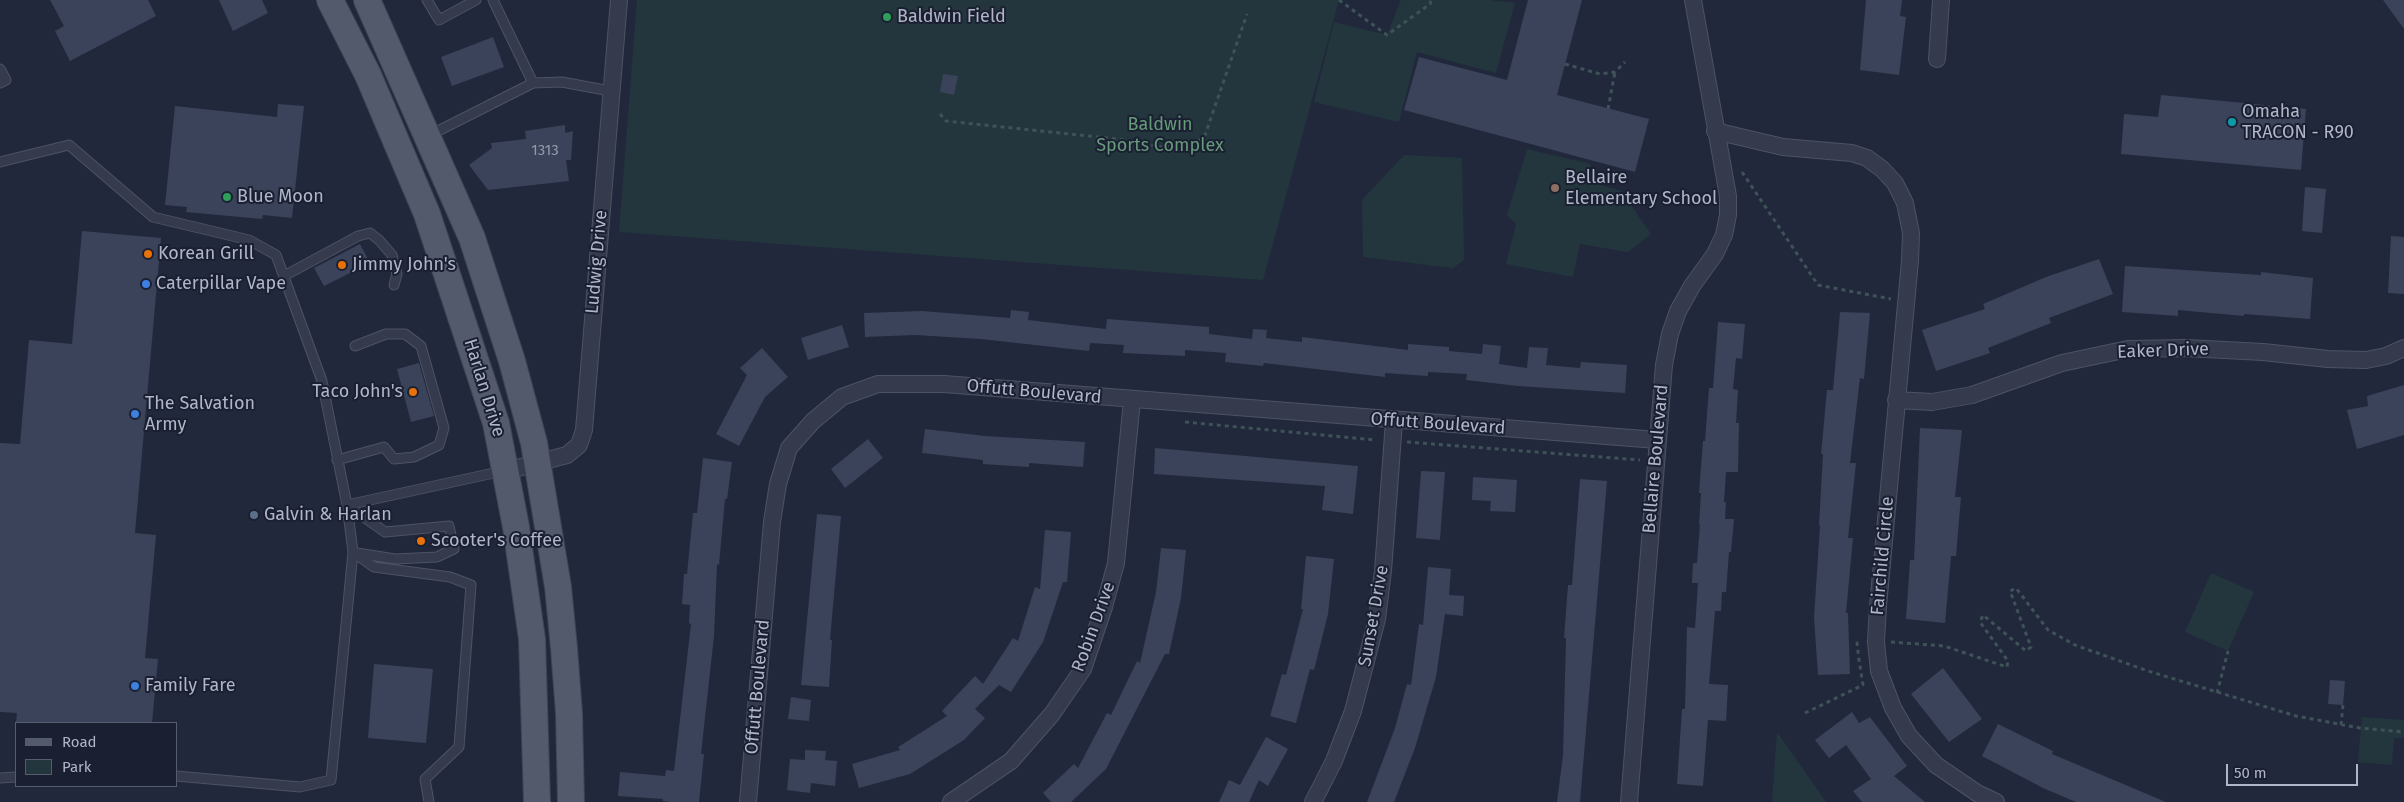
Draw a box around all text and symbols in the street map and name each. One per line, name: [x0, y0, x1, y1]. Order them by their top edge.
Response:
place label: Baldwin Field: [897, 6, 1006, 28]
marker: Baldwin Field: [881, 11, 893, 23]
place label: Omaha TRACON - R90: [2242, 101, 2354, 144]
park label: Baldwin Sports Complex: [1096, 114, 1224, 156]
marker: Omaha TRACON - R90: [2226, 116, 2238, 128]
house number: 1313: [531, 142, 559, 160]
place label: Bellaire Elementary School: [1565, 167, 1717, 210]
marker: Bellaire Elementary School: [1549, 182, 1561, 194]
place label: Blue Moon: [237, 186, 324, 208]
marker: Blue Moon: [221, 191, 233, 203]
street label: Ludwig Drive: [582, 209, 612, 315]
place label: Korean Grill: [158, 243, 254, 265]
marker: Korean Grill: [142, 248, 154, 260]
place label: Jimmy John's: [352, 254, 456, 276]
marker: Jimmy John's: [336, 259, 348, 271]
place label: Caterpillar Vape: [156, 273, 286, 295]
marker: Caterpillar Vape: [140, 278, 152, 290]
street label: Harlan Drive: [459, 336, 509, 440]
street label: Eaker Drive: [2117, 339, 2209, 363]
street label: Offutt Boulevard: [966, 375, 1102, 409]
place label: Taco John's: [312, 381, 403, 403]
street label: Bellaire Boulevard: [1639, 384, 1673, 534]
marker: Taco John's: [407, 386, 419, 398]
place label: The Salvation Army: [145, 393, 255, 436]
marker: The Salvation Army: [129, 408, 141, 420]
street label: Offutt Boulevard: [1370, 409, 1506, 439]
street label: Fairchild Circle: [1867, 496, 1899, 616]
place label: Galvin & Harlan: [264, 504, 392, 526]
marker: Galvin & Harlan: [248, 509, 260, 521]
place label: Scooter's Coffee: [431, 530, 562, 552]
marker: Scooter's Coffee: [415, 535, 427, 547]
street label: Sunset Drive: [1354, 564, 1394, 668]
street label: Robin Drive: [1068, 579, 1120, 675]
street label: Offutt Boulevard: [741, 619, 775, 755]
place label: Family Fare: [145, 675, 236, 697]
marker: Family Fare: [129, 680, 141, 692]
legend: [15, 722, 178, 787]
text: Road: [62, 733, 97, 751]
scale bar: [2229, 754, 2362, 786]
text: Park: [62, 758, 92, 776]
text: 50 m: [2234, 764, 2267, 782]

